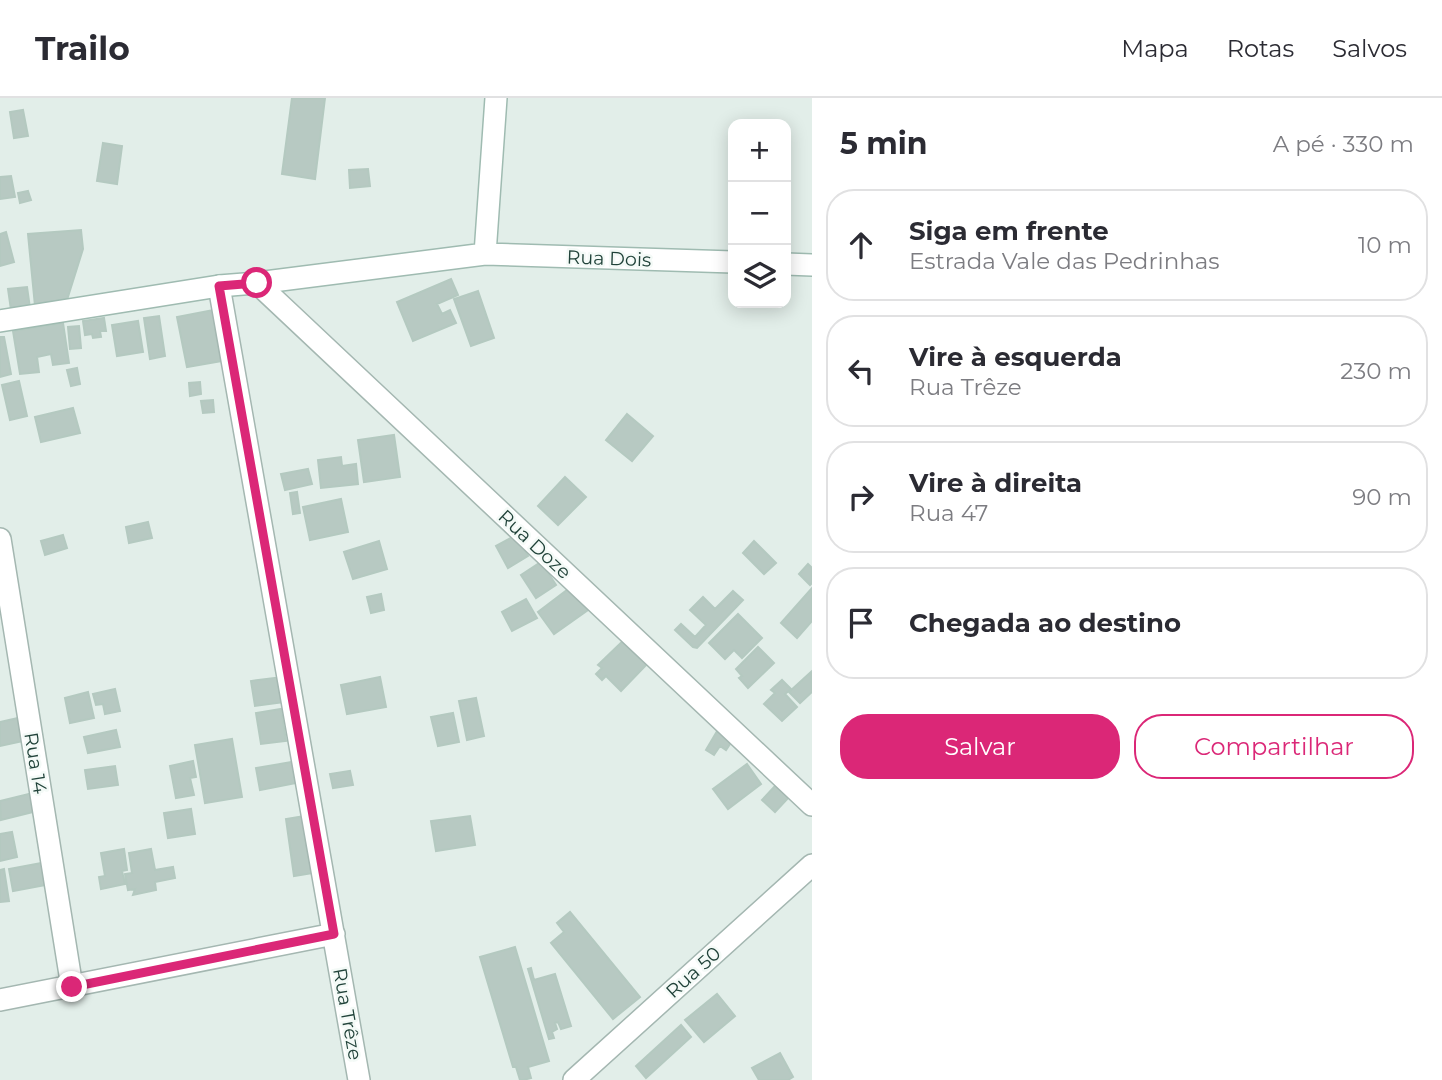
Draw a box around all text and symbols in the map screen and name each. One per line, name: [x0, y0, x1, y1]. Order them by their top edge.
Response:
text: Trailo: [35, 28, 130, 68]
text: Mapa: [1121, 34, 1189, 63]
text: Rotas: [1227, 34, 1294, 63]
text: Salvos: [1332, 34, 1407, 63]
map controls: [728, 119, 791, 308]
button: +: [728, 119, 791, 182]
text: 5 min: [840, 125, 928, 162]
text: A pé · 330 m: [1273, 130, 1414, 158]
button: −: [728, 182, 791, 245]
text: Siga em frente: [909, 215, 1109, 247]
icon: ahead: [842, 226, 880, 264]
text: 10 m: [1358, 231, 1412, 259]
button: layers: [728, 245, 791, 308]
street label: Rua Dois: [566, 246, 652, 271]
text: Estrada Vale das Pedrinhas: [909, 247, 1220, 275]
route start: [241, 267, 272, 298]
text: Vire à esquerda: [909, 341, 1122, 373]
icon: left: [842, 352, 880, 390]
text: 230 m: [1340, 357, 1412, 385]
text: Rua Trêze: [909, 373, 1022, 401]
text: Vire à direita: [909, 467, 1082, 499]
icon: right: [842, 478, 880, 516]
text: 90 m: [1352, 483, 1412, 511]
text: Rua 47: [909, 499, 988, 527]
street label: Rua Doze: [493, 505, 576, 584]
icon: arrive: [842, 604, 880, 642]
text: Chegada ao destino: [909, 607, 1181, 639]
button: Salvar: [840, 714, 1120, 779]
button: Compartilhar: [1134, 714, 1414, 779]
street label: Rua 14: [19, 731, 52, 796]
street label: Rua 50: [661, 942, 726, 1003]
street label: Rua Trêze: [328, 966, 367, 1062]
route end: [56, 971, 87, 1002]

